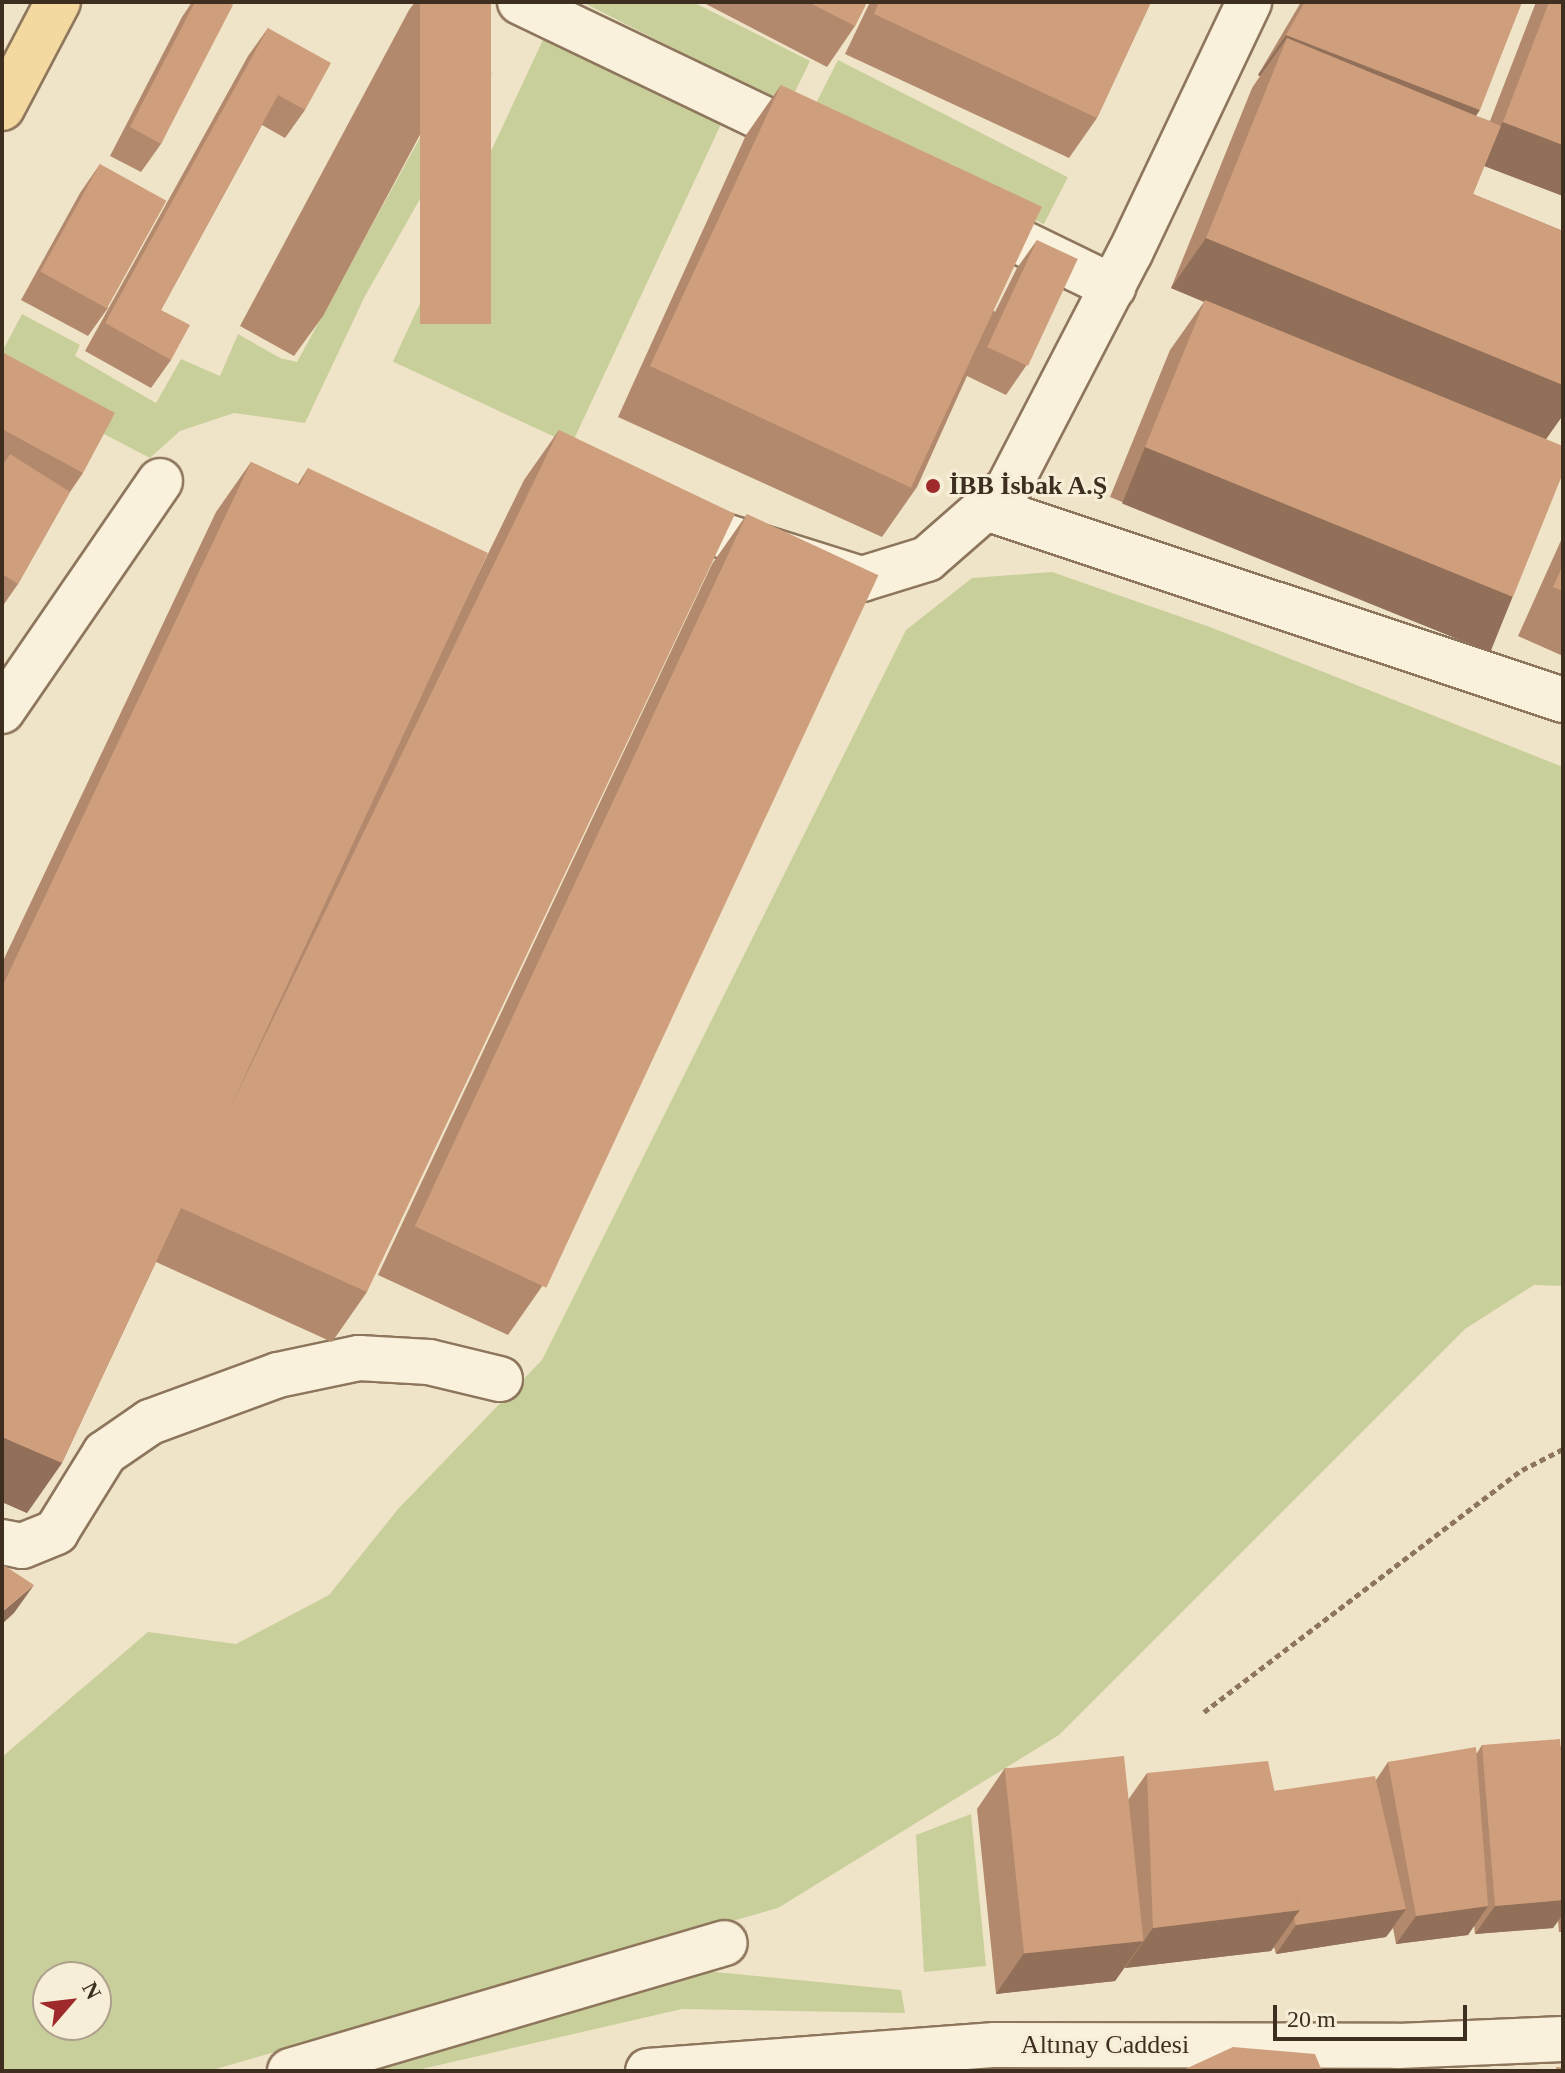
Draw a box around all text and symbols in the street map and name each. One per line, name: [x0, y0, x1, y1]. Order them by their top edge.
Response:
place label: İBB İsbak A.Ş: [949, 470, 1109, 502]
marker: İBB İsbak A.Ş: [924, 477, 942, 495]
north arrow: [32, 1961, 112, 2041]
text: N: [77, 1978, 107, 2003]
scale bar: [1277, 1989, 1471, 2039]
text: 20 m: [1287, 2006, 1336, 2032]
street label: Altınay Caddesi: [1021, 2029, 1189, 2061]

